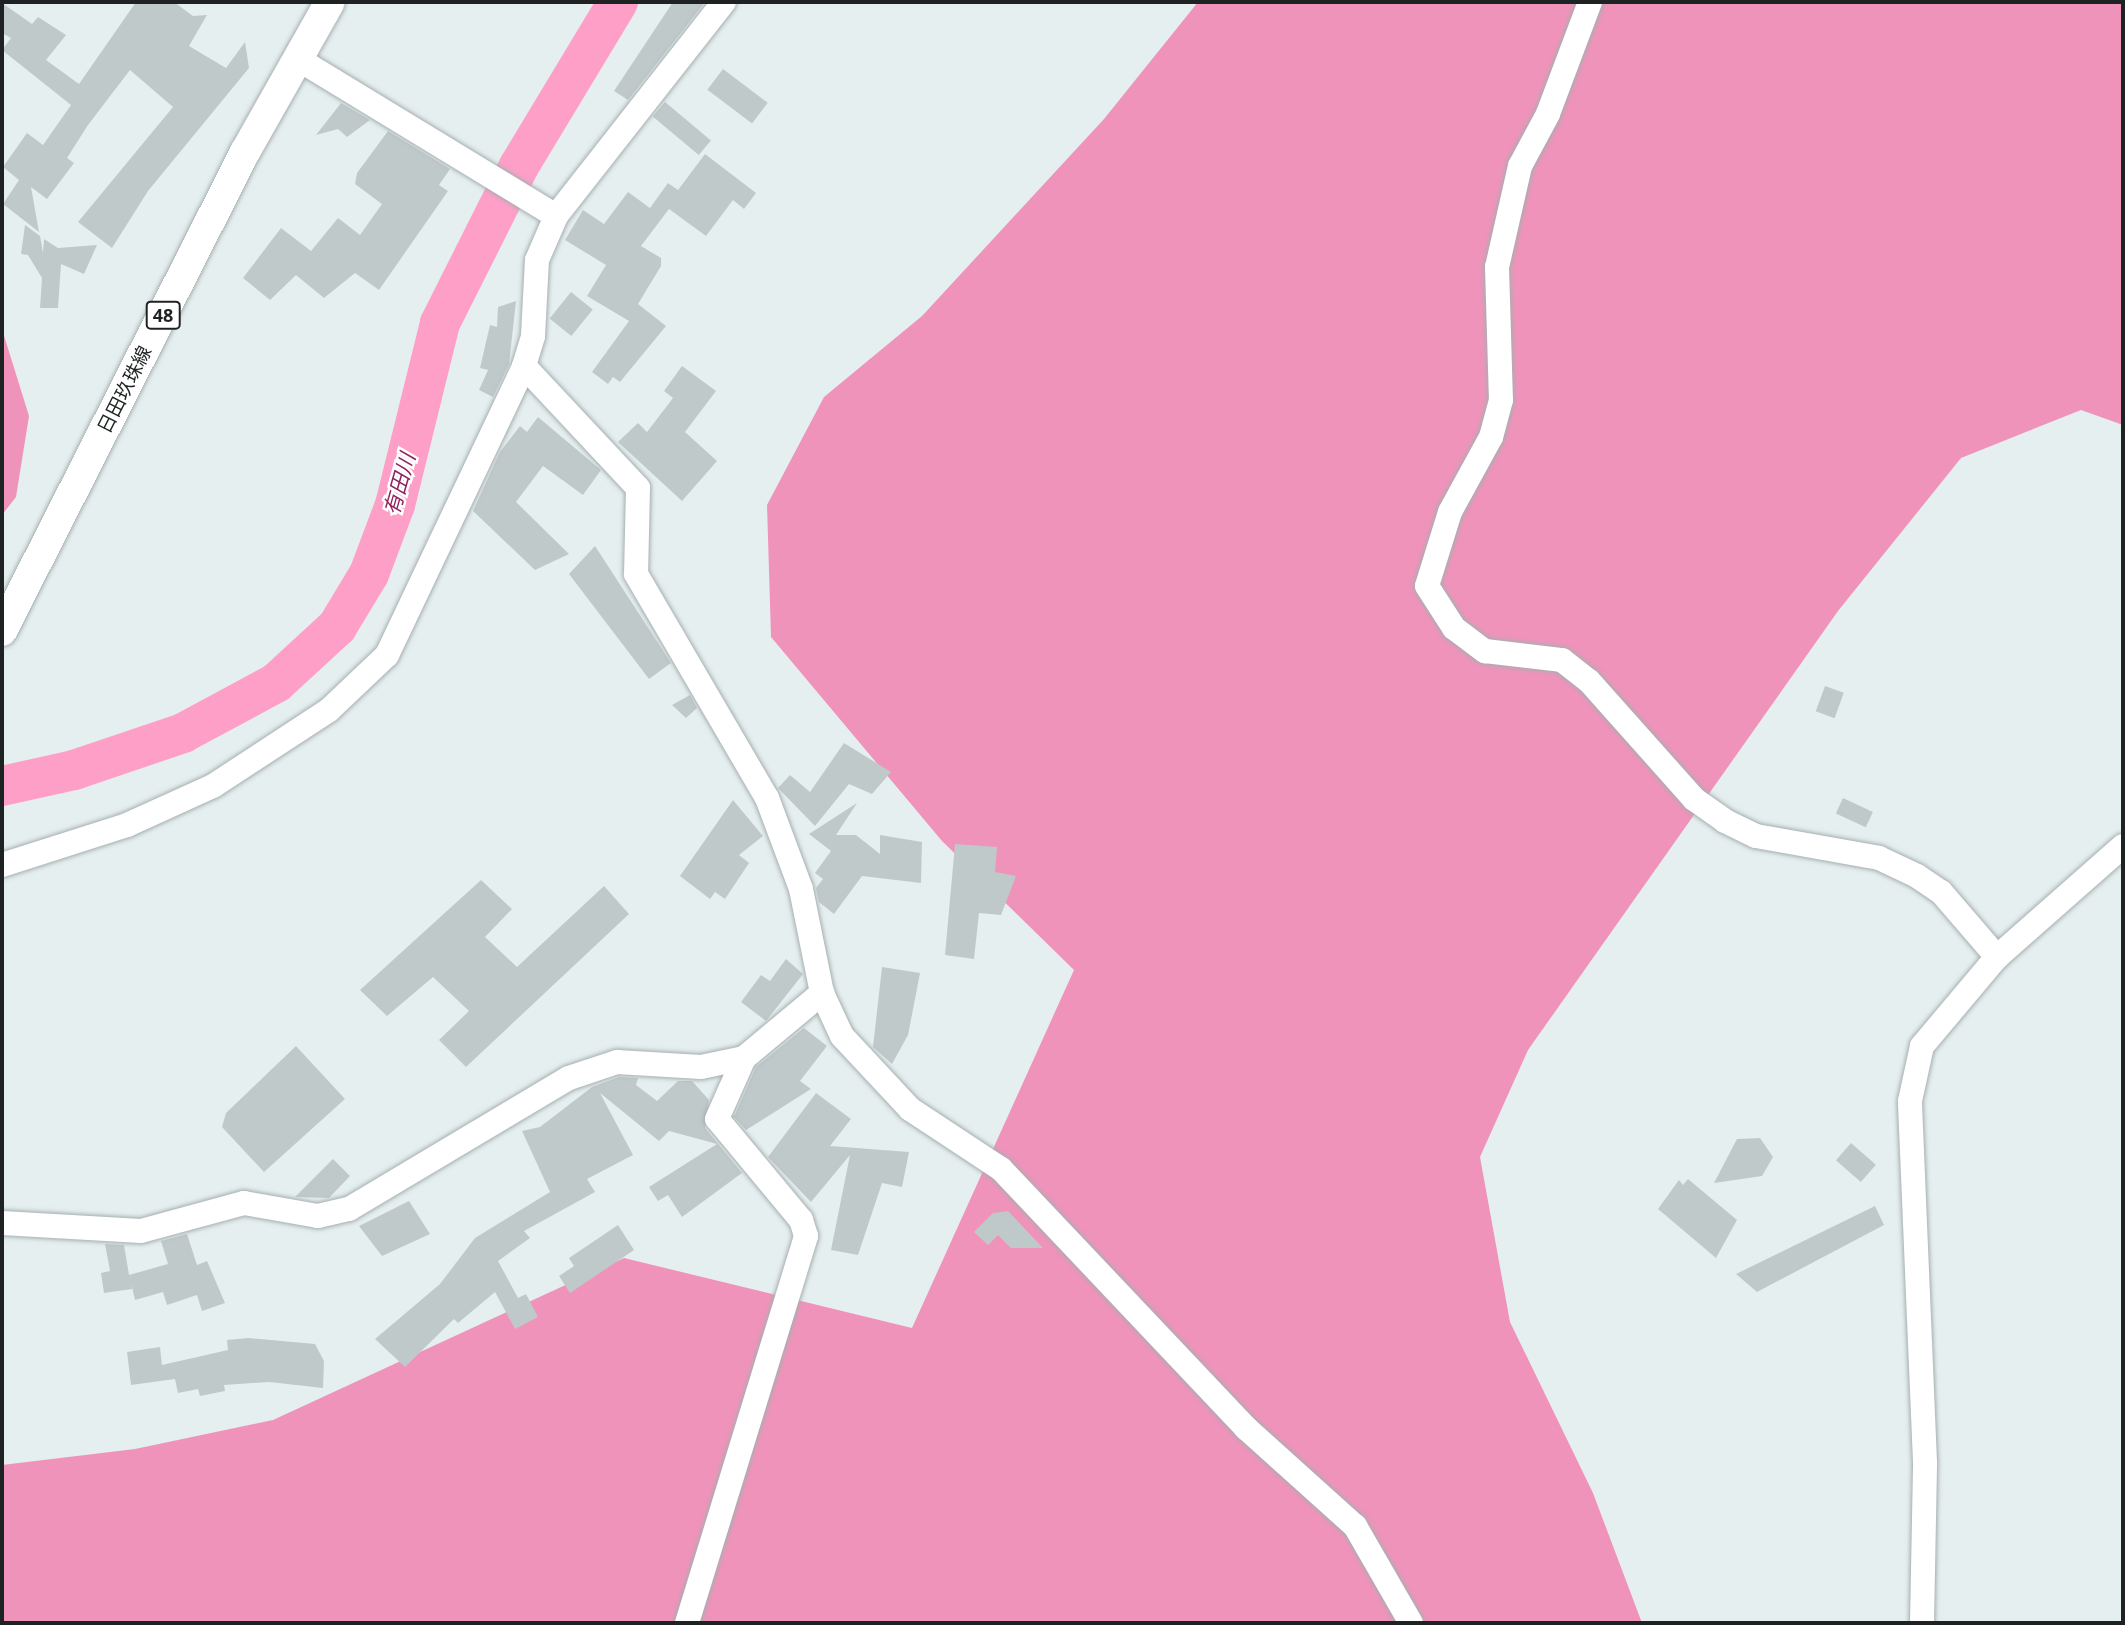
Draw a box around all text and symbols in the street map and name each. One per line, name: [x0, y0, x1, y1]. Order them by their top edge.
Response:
road number: 48: [146, 300, 180, 330]
street label: 日田玖珠線: [93, 343, 157, 437]
water label: 有田川: [378, 450, 420, 518]

